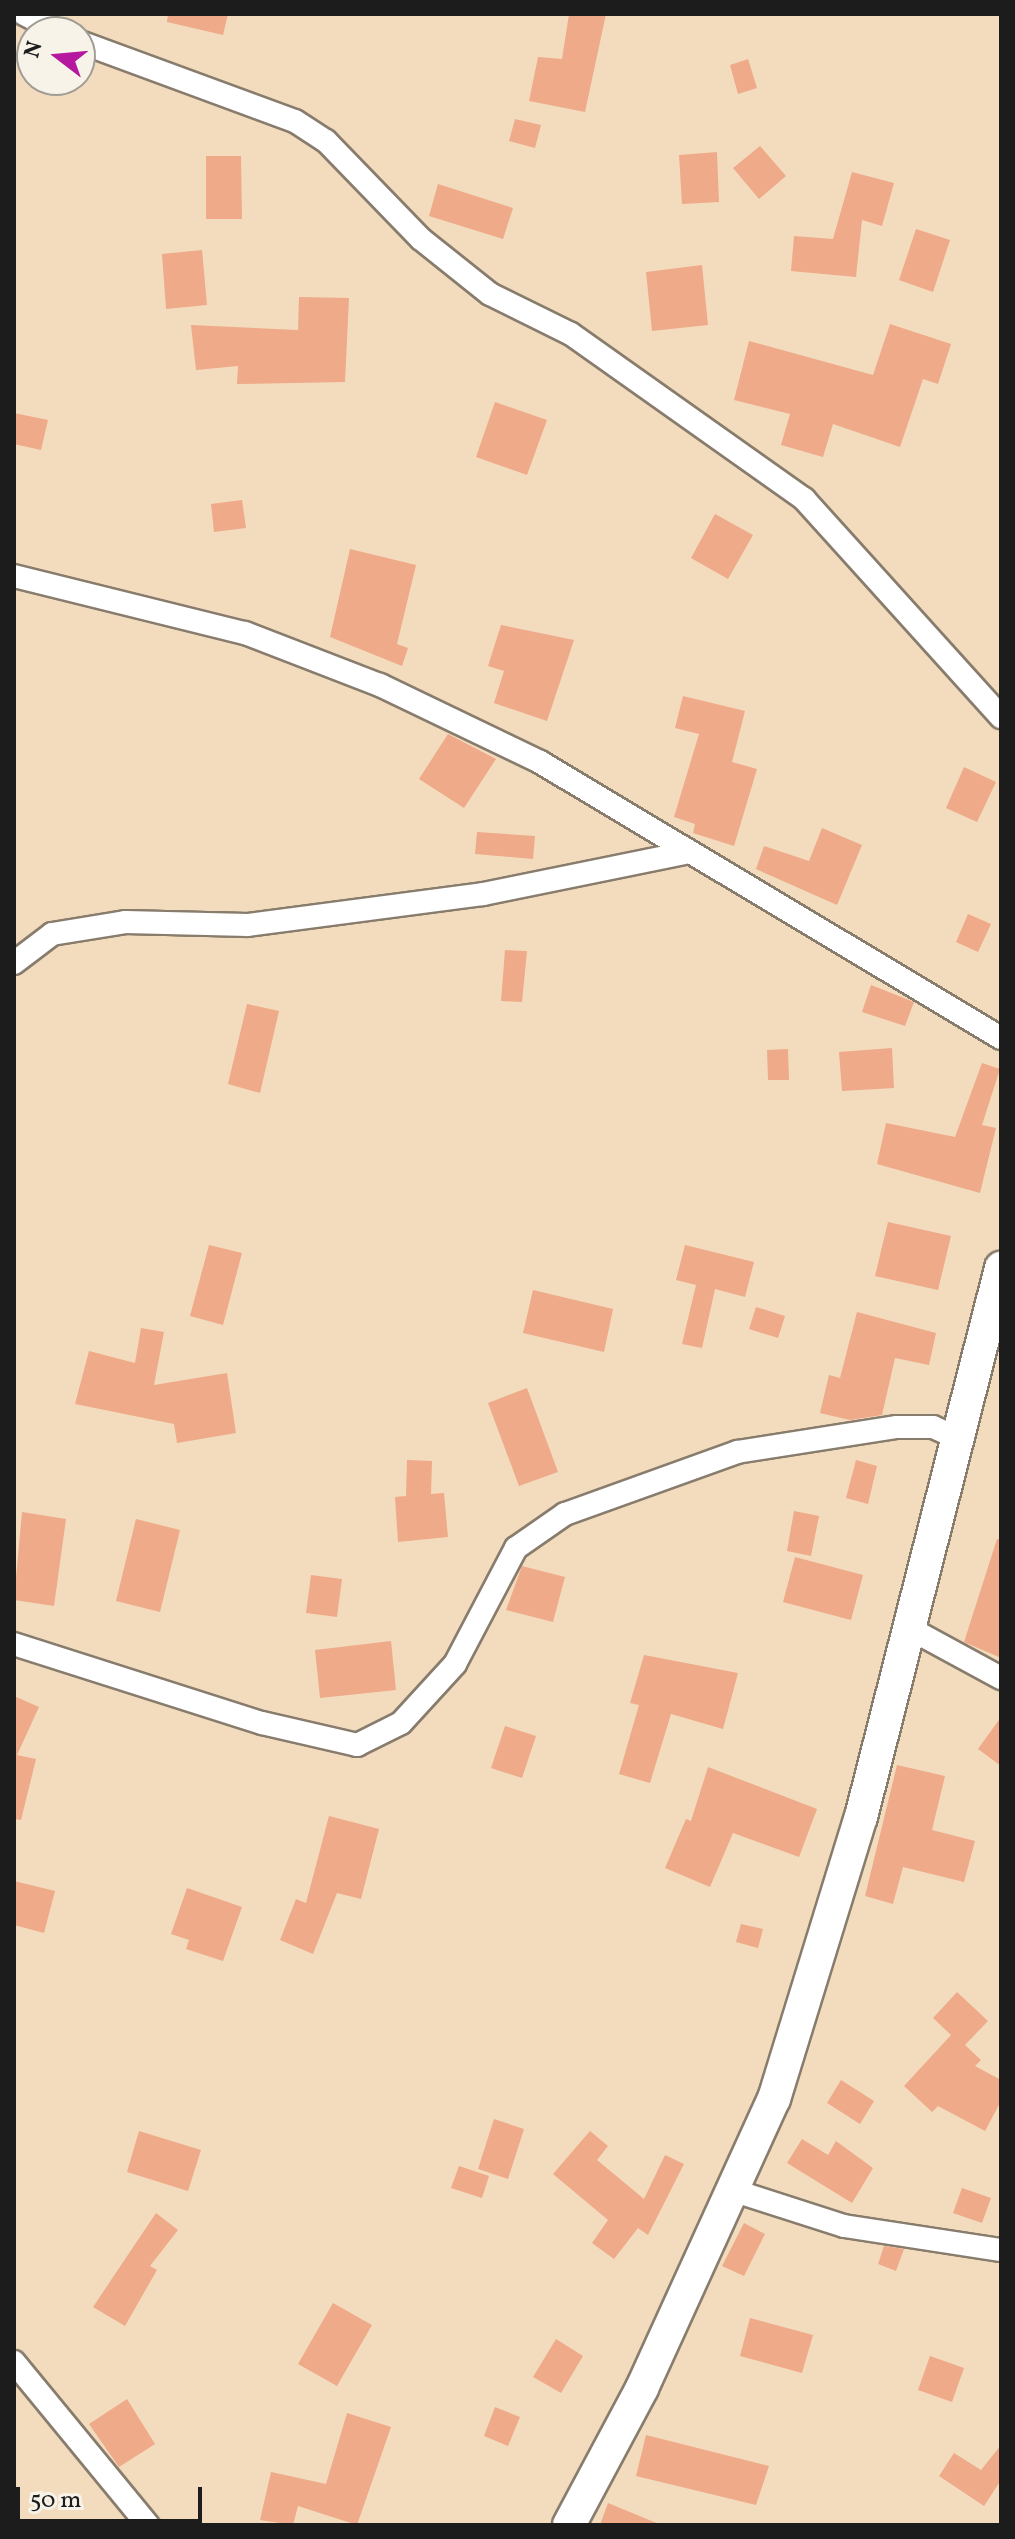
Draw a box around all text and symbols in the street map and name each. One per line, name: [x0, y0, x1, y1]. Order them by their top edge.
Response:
north arrow: [16, 16, 96, 96]
text: N: [17, 38, 51, 62]
scale bar: [20, 2471, 206, 2521]
text: 50 m: [30, 2484, 82, 2518]

